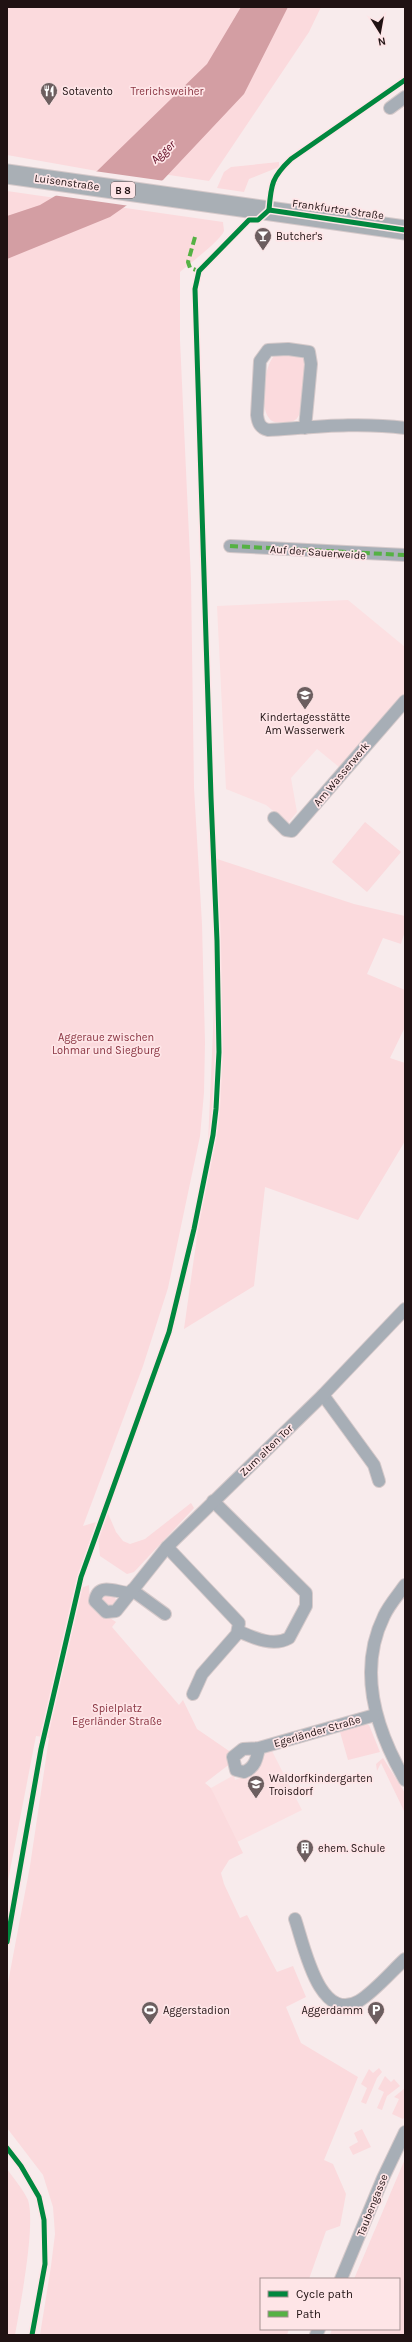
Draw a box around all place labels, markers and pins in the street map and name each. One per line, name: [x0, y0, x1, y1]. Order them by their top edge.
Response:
restaurant icon: Sotavento: [39, 81, 59, 106]
place label: Sotavento: [62, 85, 113, 98]
bar icon: Butcher's: [253, 226, 273, 251]
place label: Butcher's: [276, 230, 323, 243]
school or university icon: Kindertagesstätte Am Wasserwerk: [295, 685, 315, 710]
place label: Kindertagesstätte Am Wasserwerk: [260, 711, 351, 737]
place label: Waldorfkindergarten Troisdorf: [269, 1772, 373, 1798]
school or university icon: Waldorfkindergarten Troisdorf: [246, 1774, 266, 1799]
building icon: ehem. Schule: [295, 1838, 315, 1863]
place label: ehem. Schule: [318, 1842, 386, 1855]
sports icon: Aggerstadion: [140, 2000, 160, 2025]
parking icon: Aggerdamm: [366, 2000, 386, 2025]
place label: Aggerstadion: [163, 2004, 230, 2017]
place label: Aggerdamm: [301, 2004, 363, 2017]

